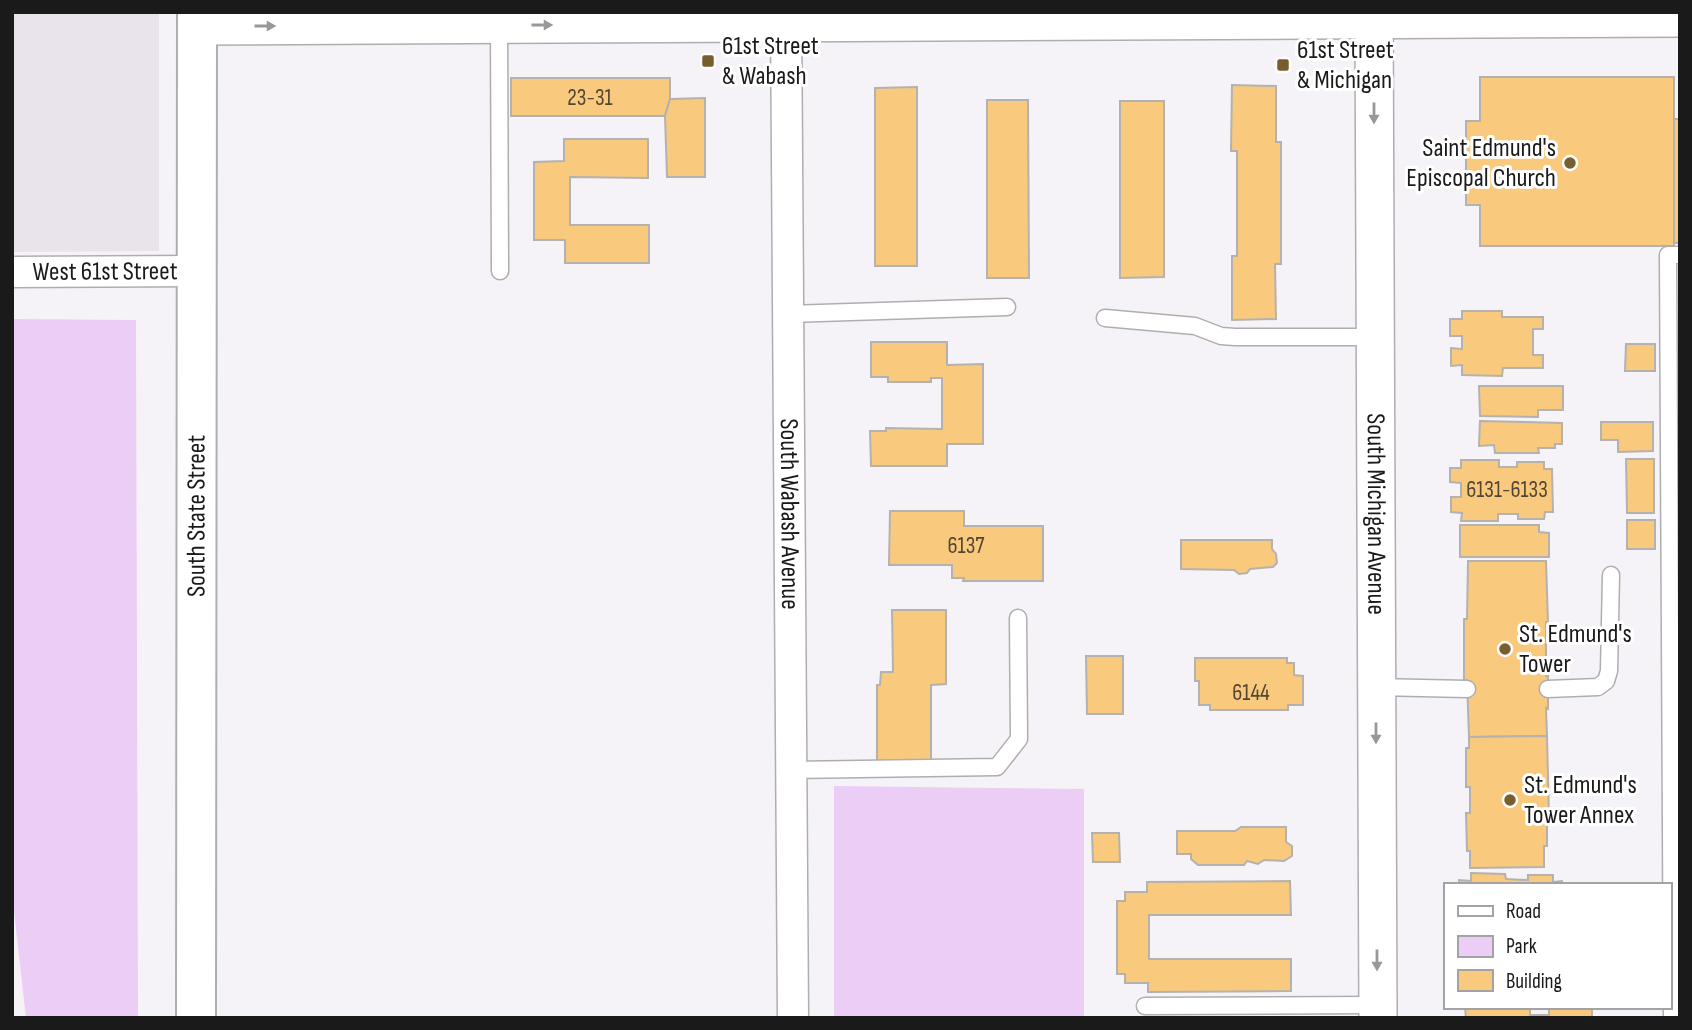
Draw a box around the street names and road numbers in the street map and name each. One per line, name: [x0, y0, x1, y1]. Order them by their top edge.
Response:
street label: West 61st Street: [32, 256, 178, 287]
street label: South Michigan Avenue: [1360, 413, 1392, 615]
street label: South Wabash Avenue: [773, 418, 806, 610]
street label: South State Street: [181, 435, 212, 597]

